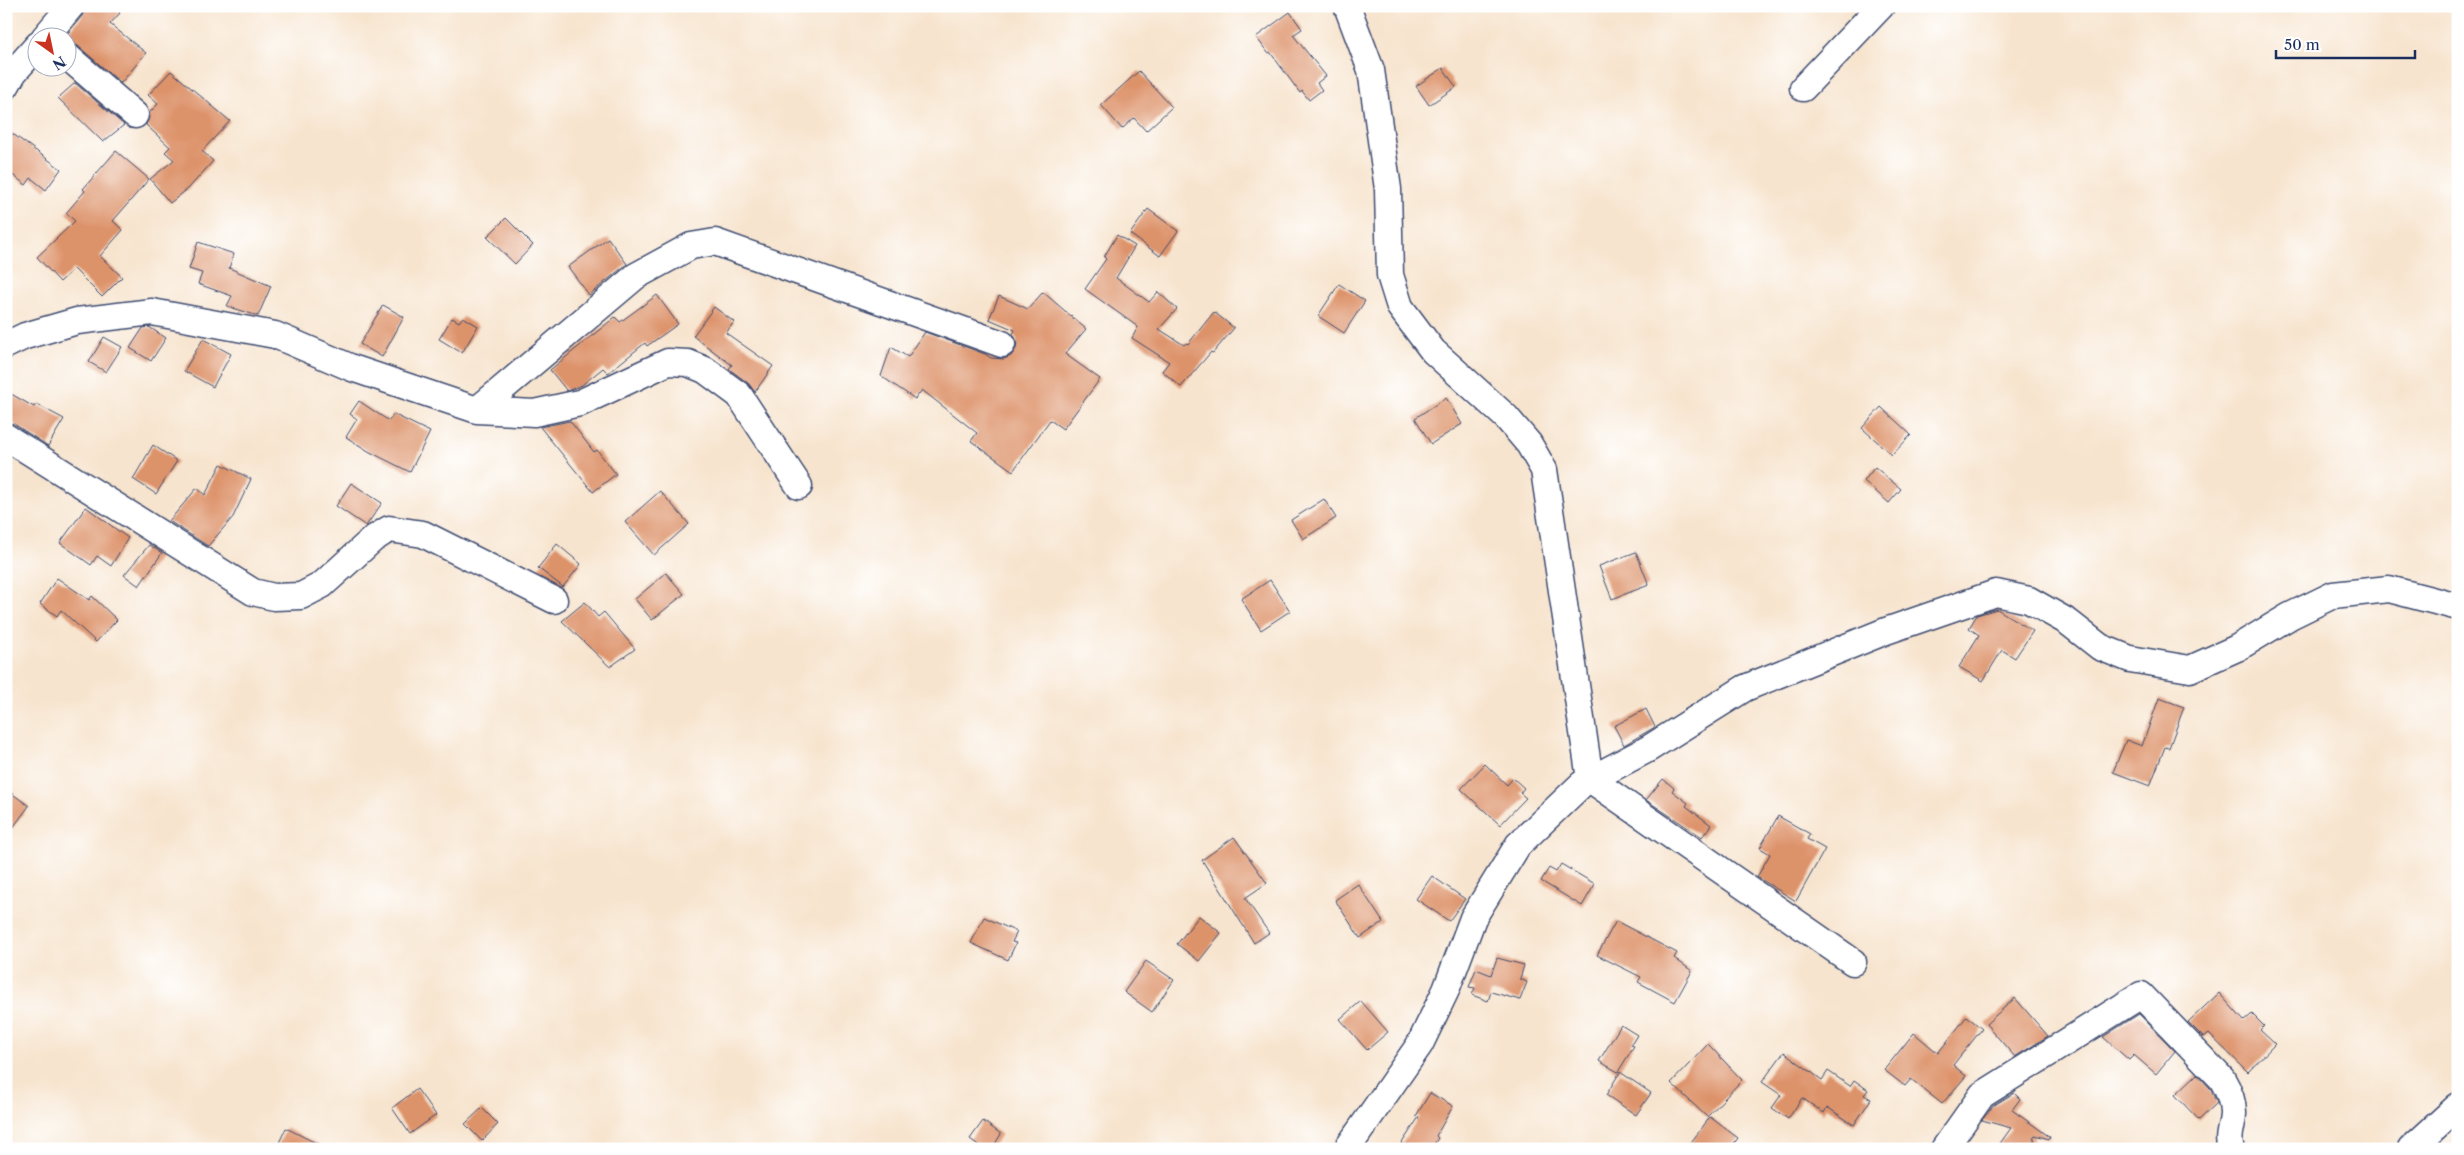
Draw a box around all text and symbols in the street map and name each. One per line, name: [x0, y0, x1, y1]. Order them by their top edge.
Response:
north arrow: [28, 28, 78, 78]
scale bar: [2276, 28, 2415, 60]
text: 50 m: [2284, 35, 2320, 54]
text: N: [49, 52, 69, 74]

